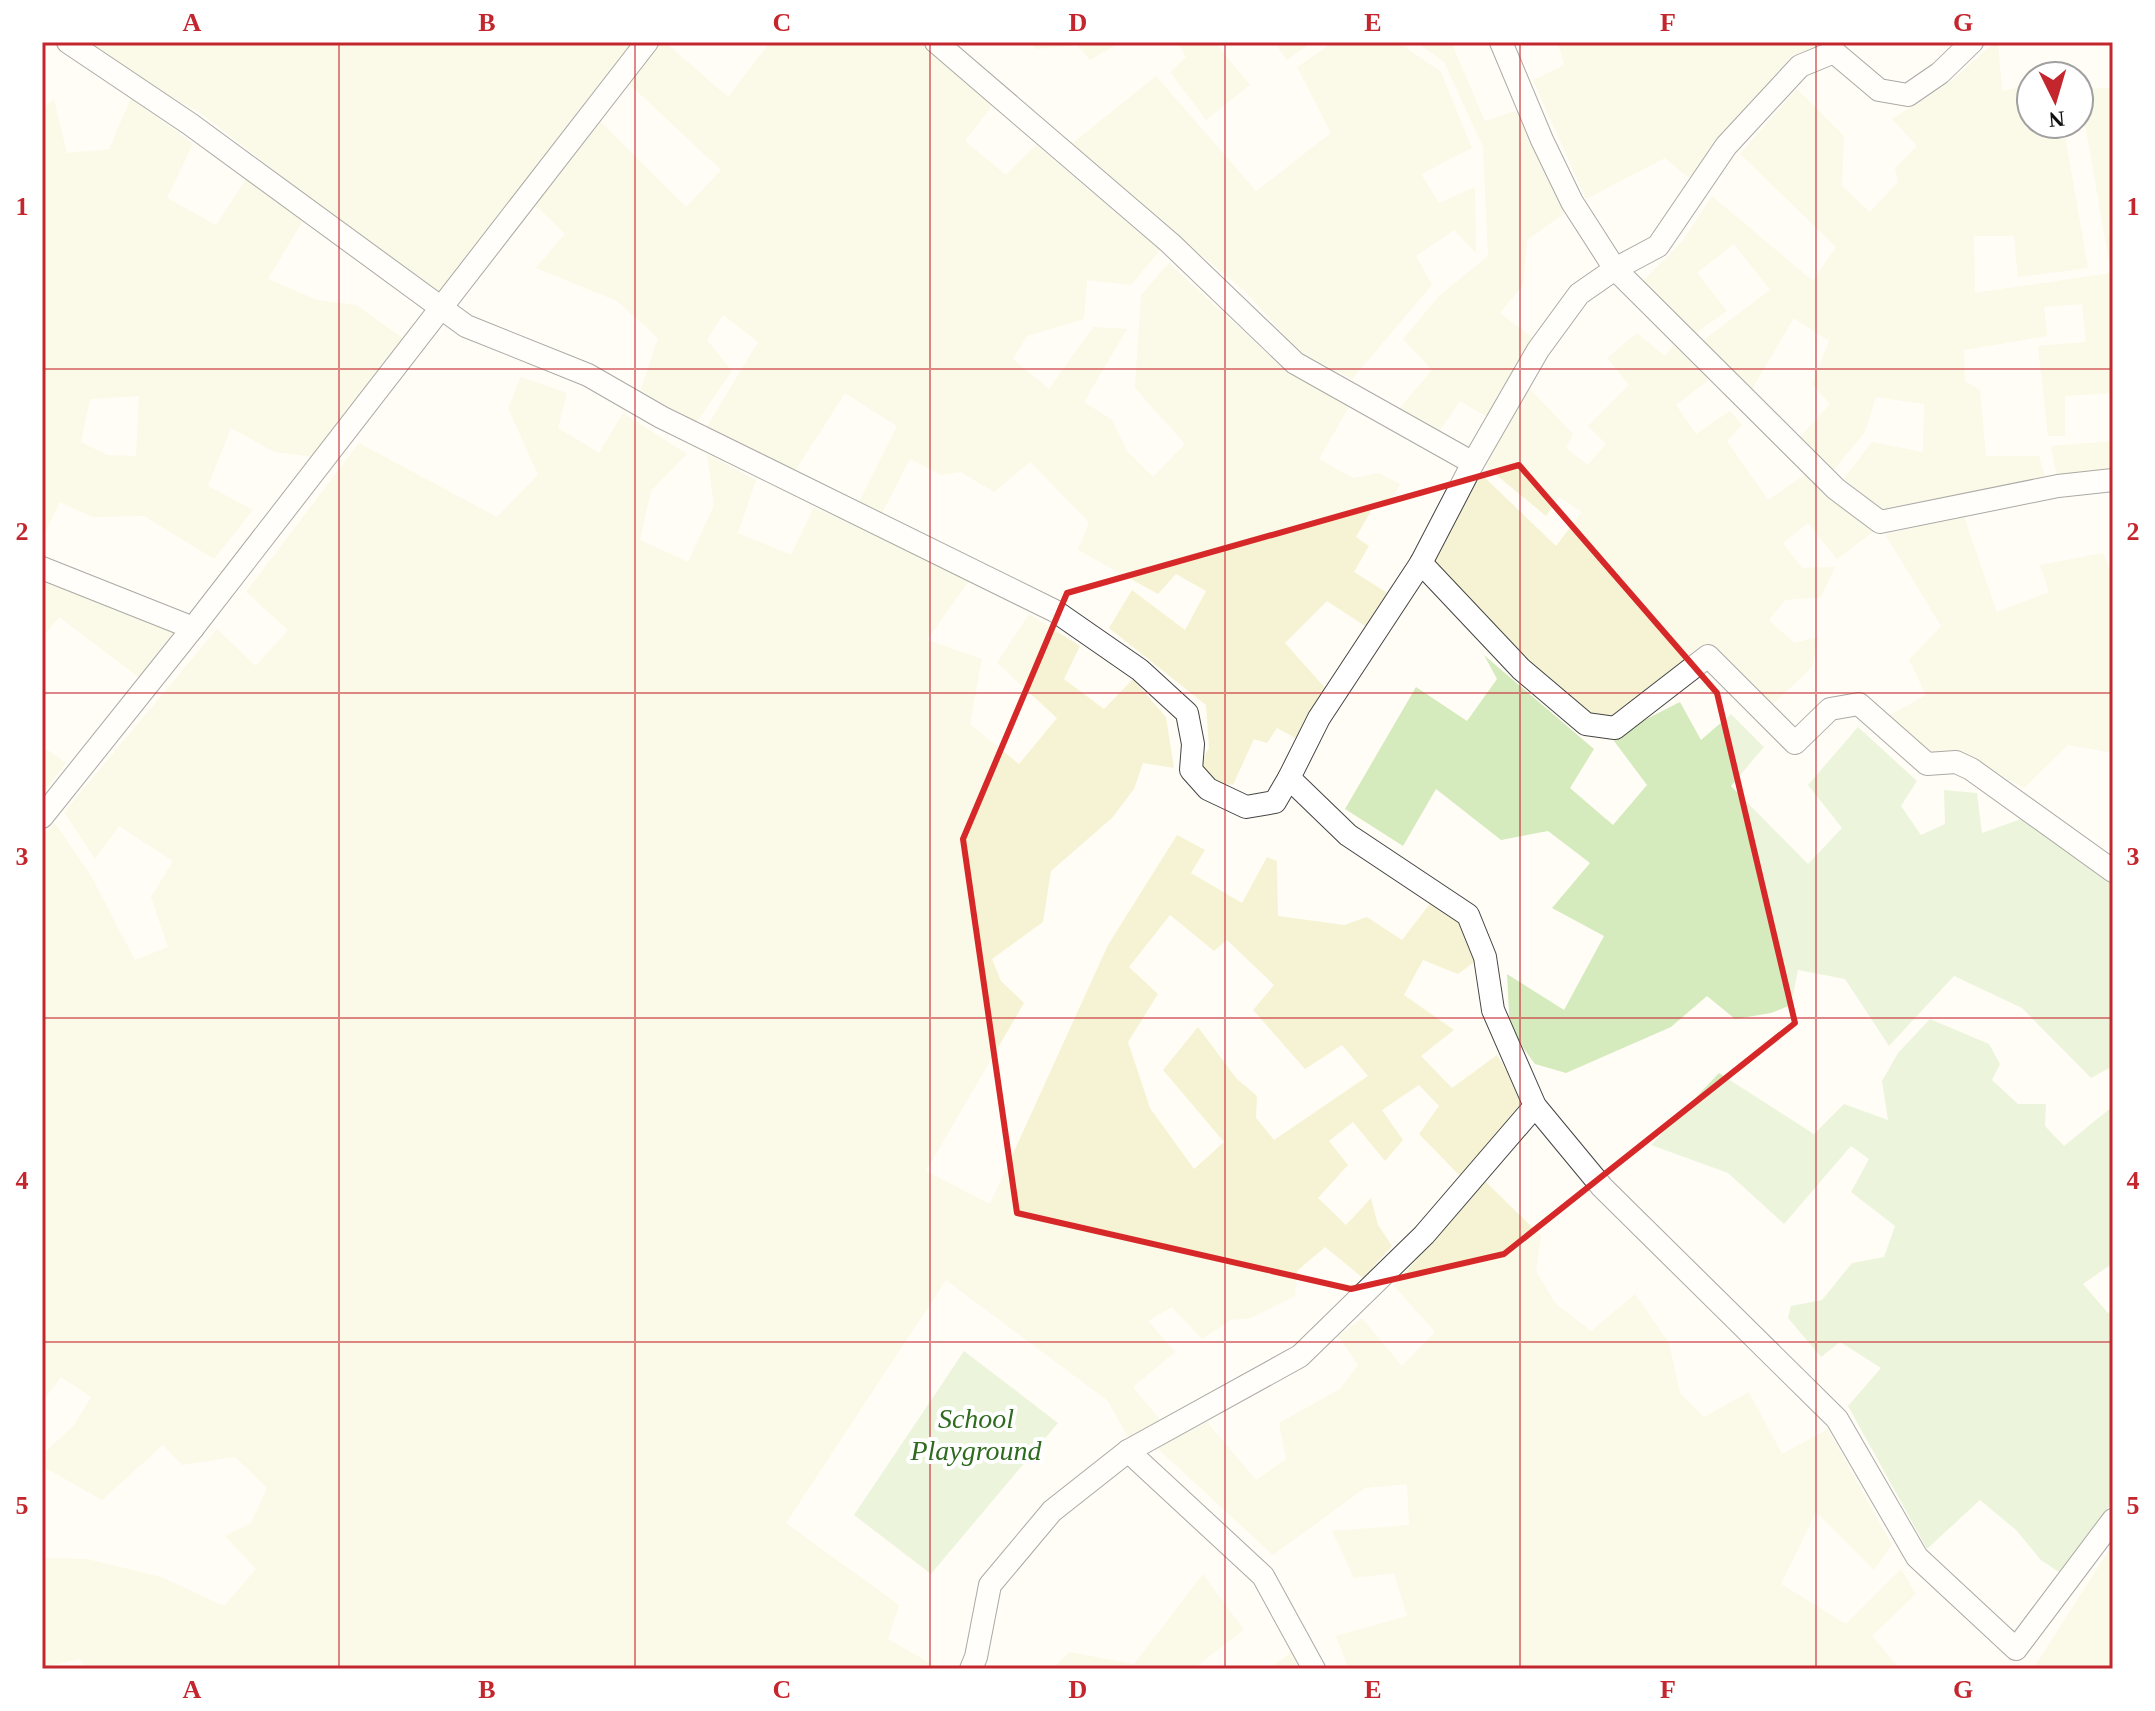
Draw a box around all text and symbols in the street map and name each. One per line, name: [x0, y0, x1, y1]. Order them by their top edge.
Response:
text: A: [183, 8, 202, 37]
text: B: [478, 8, 496, 37]
text: C: [773, 8, 791, 37]
text: D: [1069, 8, 1087, 37]
text: E: [1364, 8, 1382, 37]
text: F: [1660, 8, 1676, 37]
text: G: [1953, 8, 1973, 37]
north arrow: [2015, 60, 2095, 140]
text: N: [2048, 106, 2066, 133]
text: 1: [16, 192, 29, 221]
text: 1: [2127, 192, 2140, 221]
text: 2: [16, 517, 29, 546]
text: 2: [2127, 517, 2140, 546]
text: 3: [16, 842, 29, 871]
text: 3: [2127, 842, 2140, 871]
text: 4: [16, 1166, 29, 1195]
text: 4: [2127, 1166, 2140, 1195]
park label: School Playground: [909, 1403, 1043, 1466]
text: 5: [16, 1491, 29, 1520]
text: 5: [2127, 1491, 2140, 1520]
text: A: [183, 1675, 202, 1704]
text: B: [478, 1675, 496, 1704]
text: C: [773, 1675, 791, 1704]
text: D: [1069, 1675, 1087, 1704]
text: E: [1364, 1675, 1382, 1704]
text: F: [1660, 1675, 1676, 1704]
text: G: [1953, 1675, 1973, 1704]

